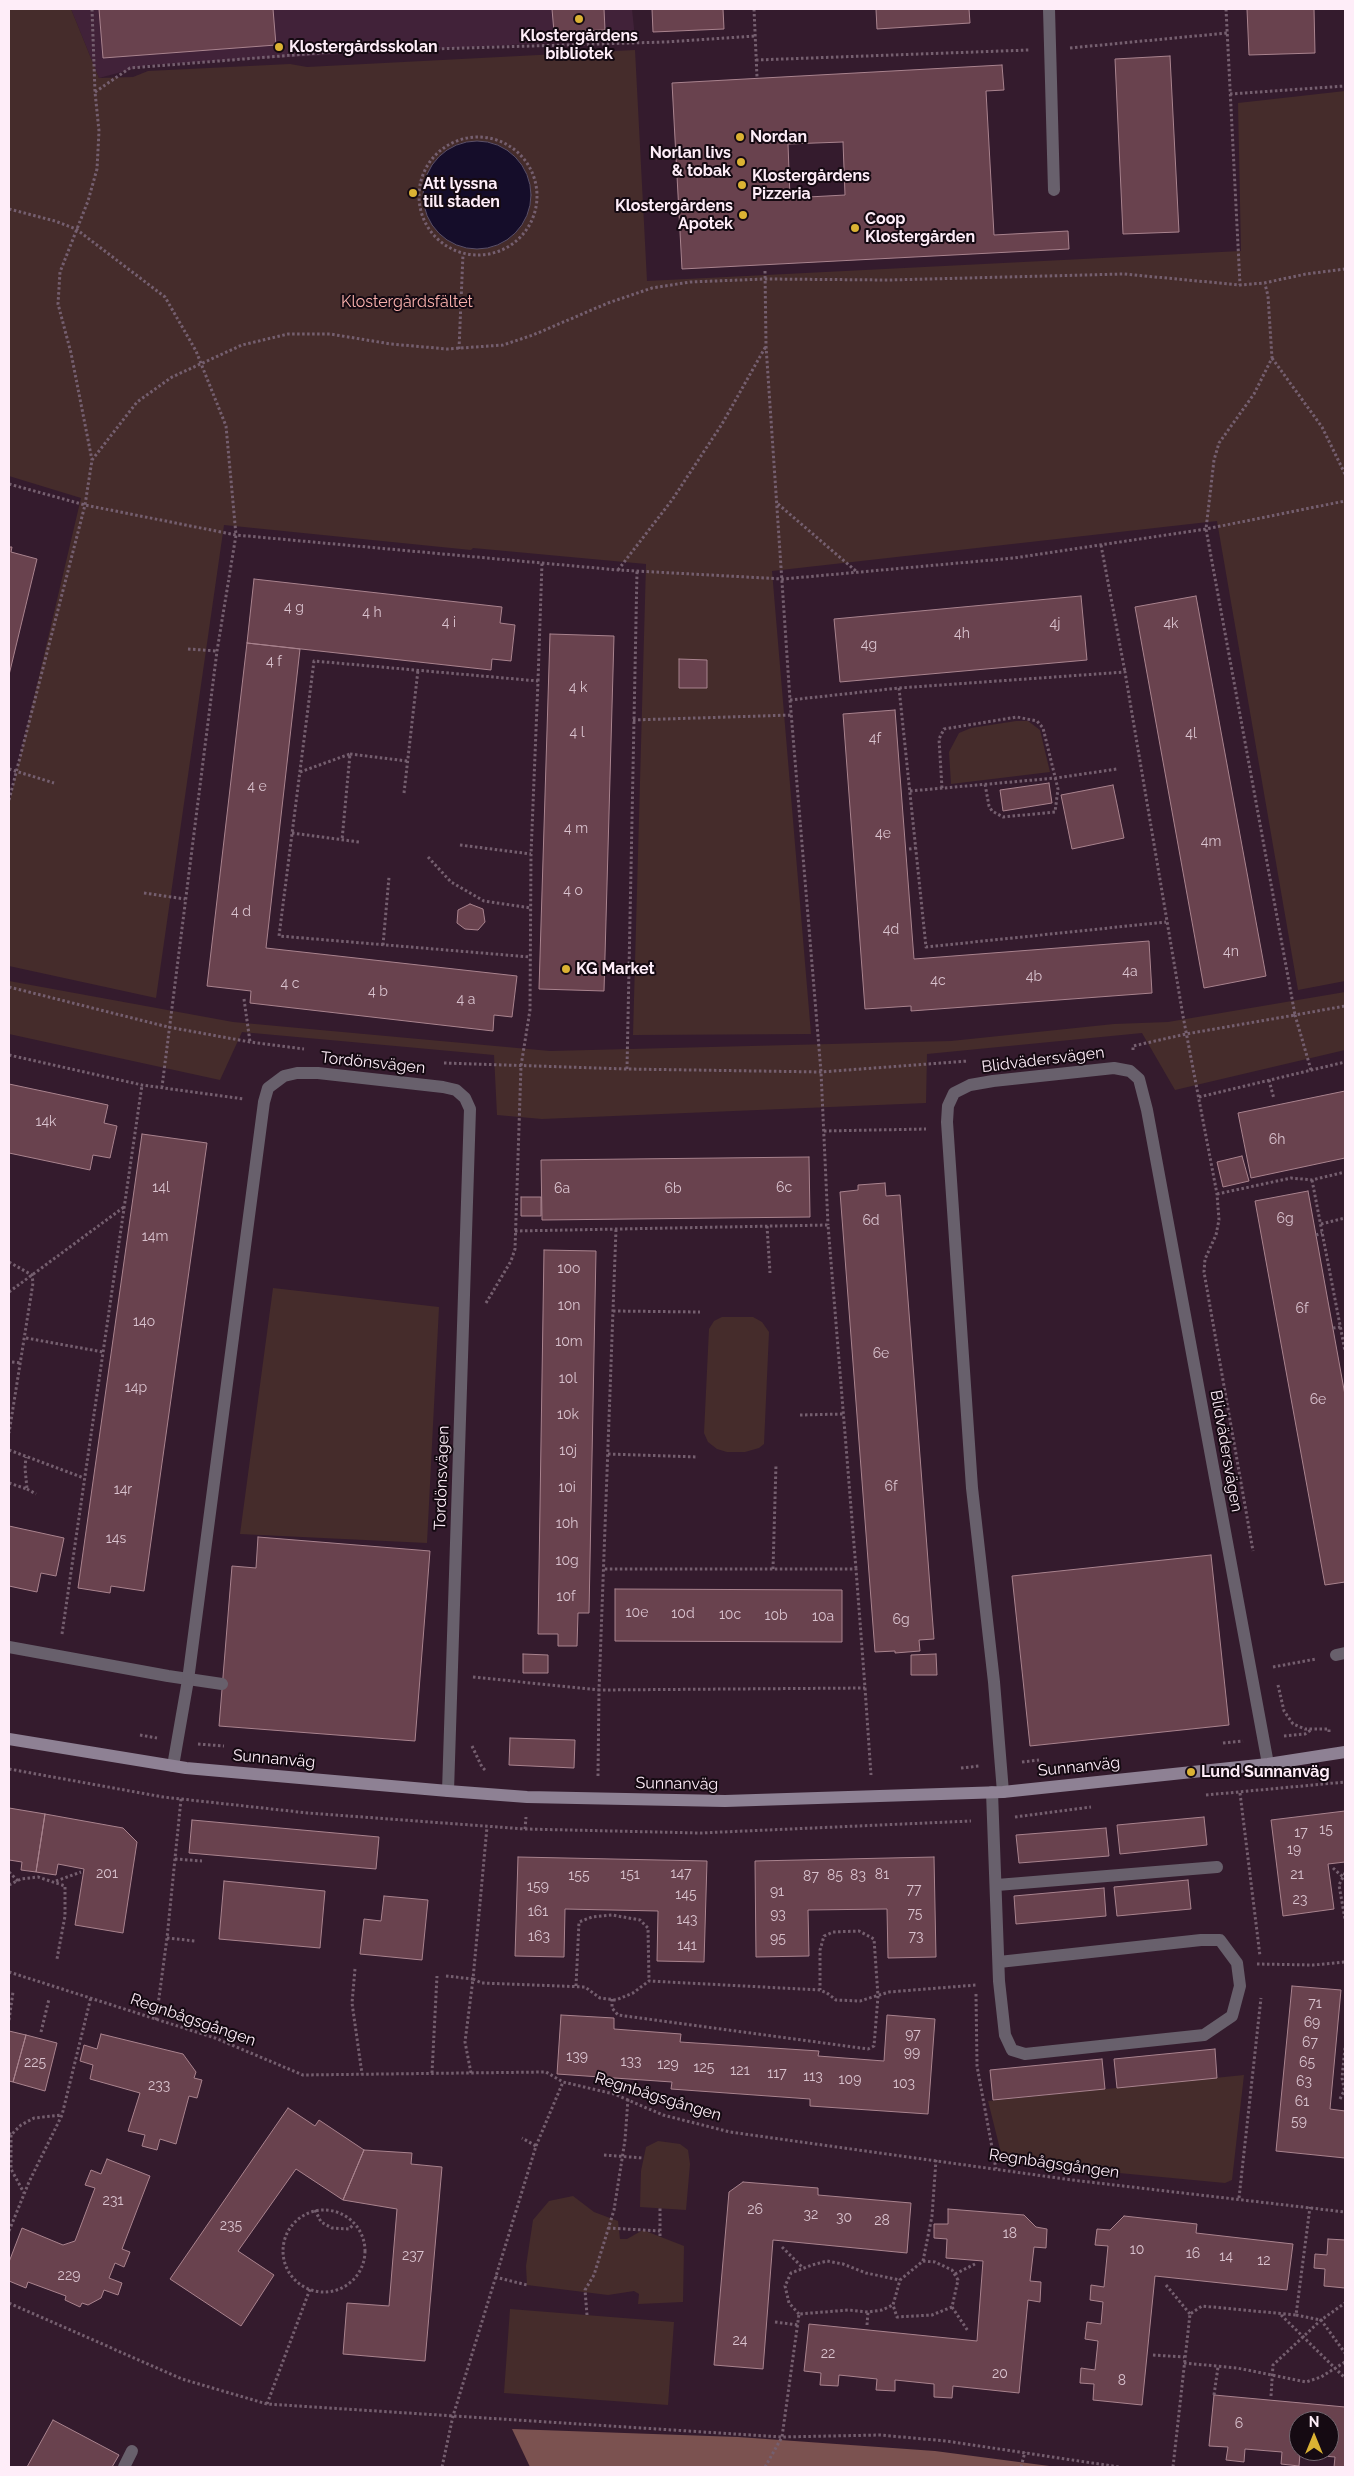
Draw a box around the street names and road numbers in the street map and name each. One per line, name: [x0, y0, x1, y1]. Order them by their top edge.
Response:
street label: Blidvädersvägen: [980, 1043, 1106, 1077]
street label: Tordönsvägen: [320, 1048, 426, 1078]
street label: Blidvädersvägen: [1206, 1388, 1246, 1514]
street label: Tordönsvägen: [431, 1425, 453, 1531]
street label: Sunnanväg: [232, 1746, 316, 1772]
street label: Sunnanväg: [1037, 1753, 1121, 1781]
street label: Sunnanväg: [636, 1774, 718, 1794]
street label: Regnbågsgången: [128, 1990, 258, 2050]
street label: Regnbågsgången: [592, 2069, 724, 2125]
street label: Regnbågsgången: [988, 2145, 1120, 2183]

